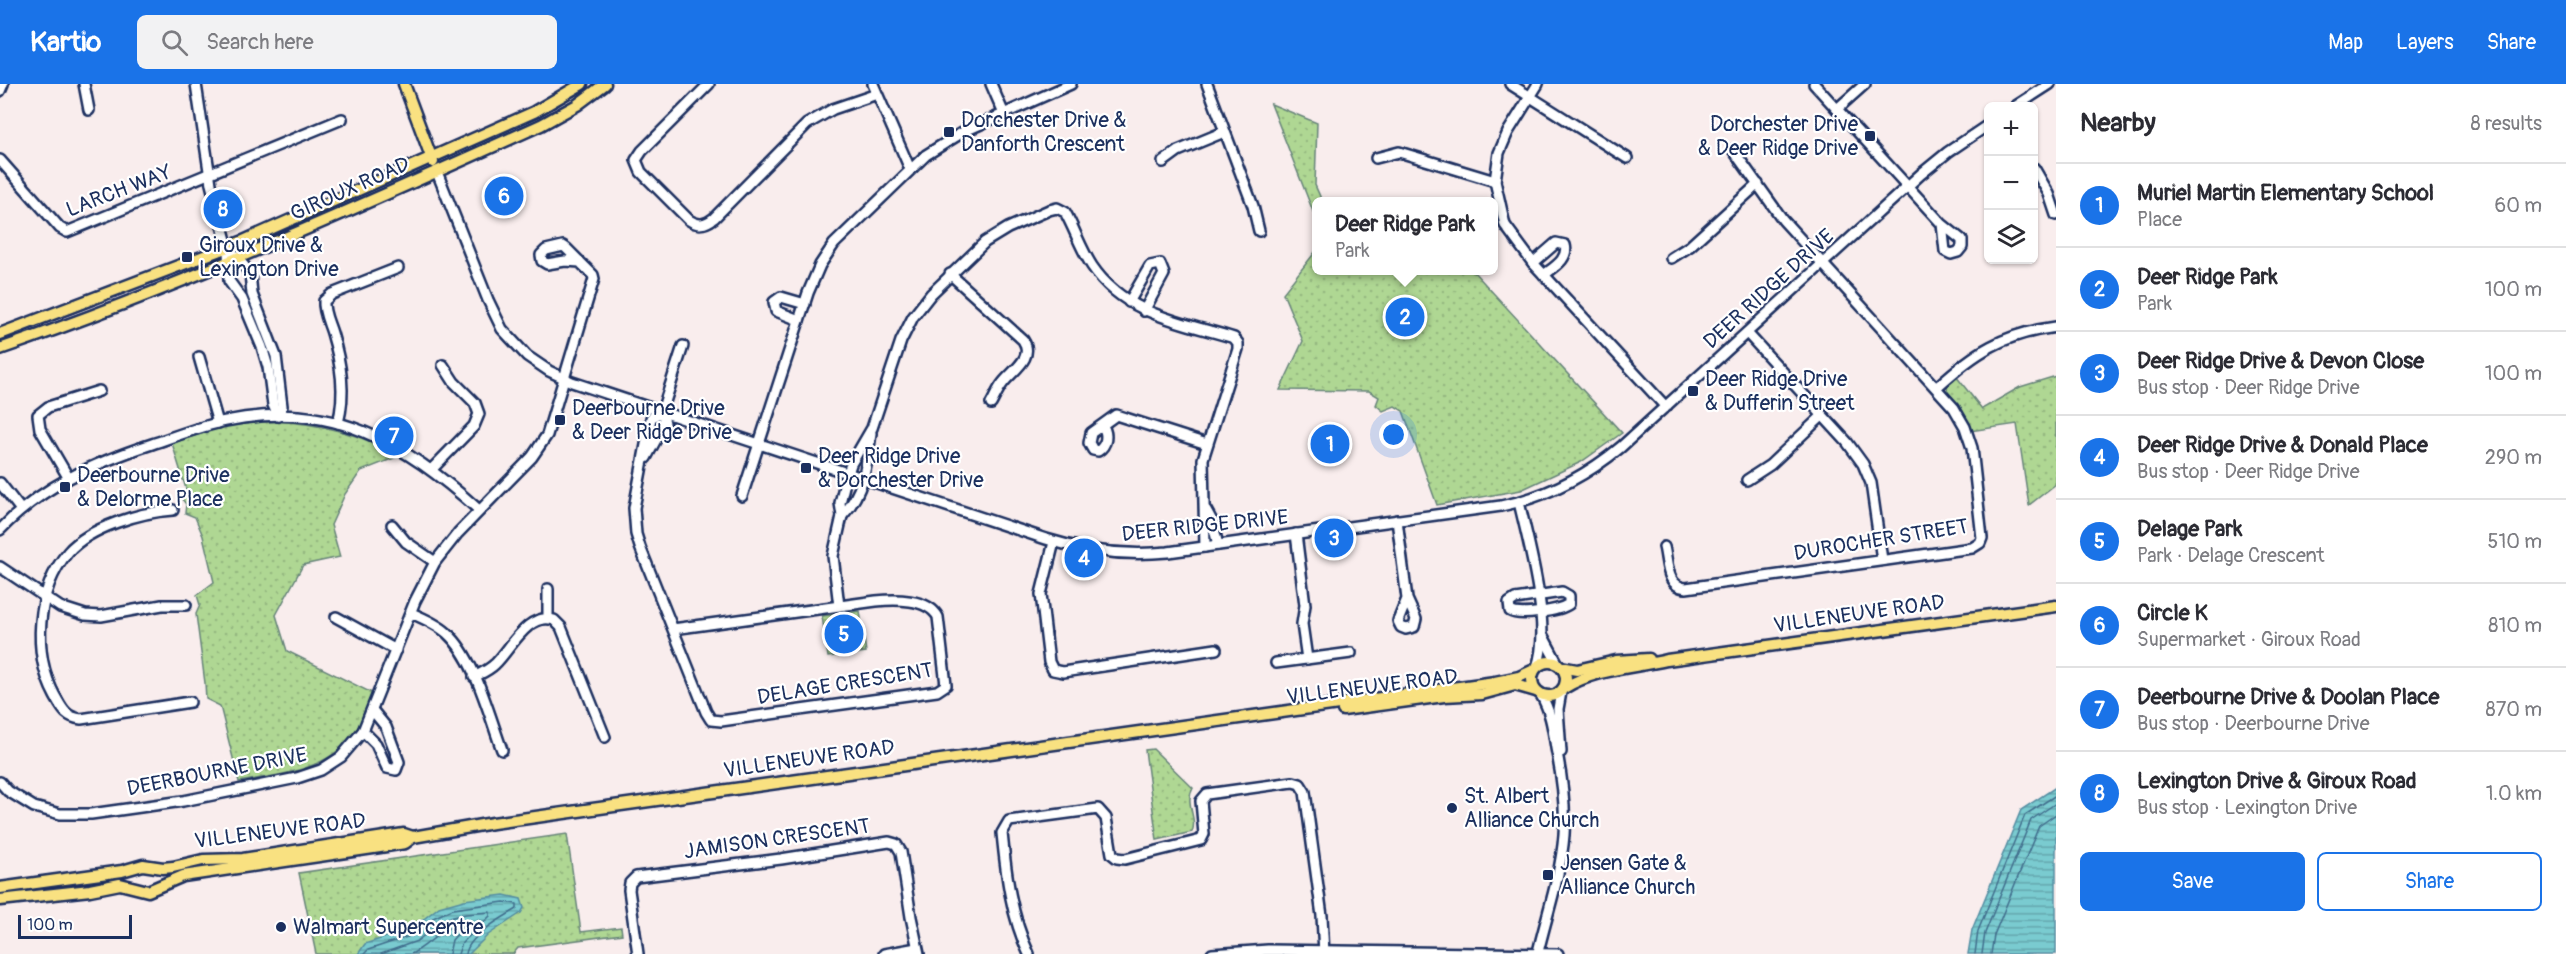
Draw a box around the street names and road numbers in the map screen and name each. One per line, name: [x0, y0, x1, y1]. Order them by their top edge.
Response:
street label: GIROUX ROAD: [286, 151, 414, 227]
street label: LARCH WAY: [62, 159, 176, 223]
street label: DEER RIDGE DRIVE: [1698, 223, 1840, 355]
street label: DEER RIDGE DRIVE: [1120, 504, 1290, 548]
street label: DUROCHER STREET: [1792, 513, 1970, 567]
street label: VILLENEUVE ROAD: [1772, 589, 1946, 639]
street label: DELAGE CRESCENT: [755, 657, 935, 711]
street label: VILLENEUVE ROAD: [1285, 663, 1459, 711]
street label: VILLENEUVE ROAD: [722, 734, 896, 784]
street label: DEERBOURNE DRIVE: [125, 741, 309, 803]
street label: VILLENEUVE ROAD: [193, 807, 367, 855]
street label: JAMISON CRESCENT: [682, 813, 872, 865]

